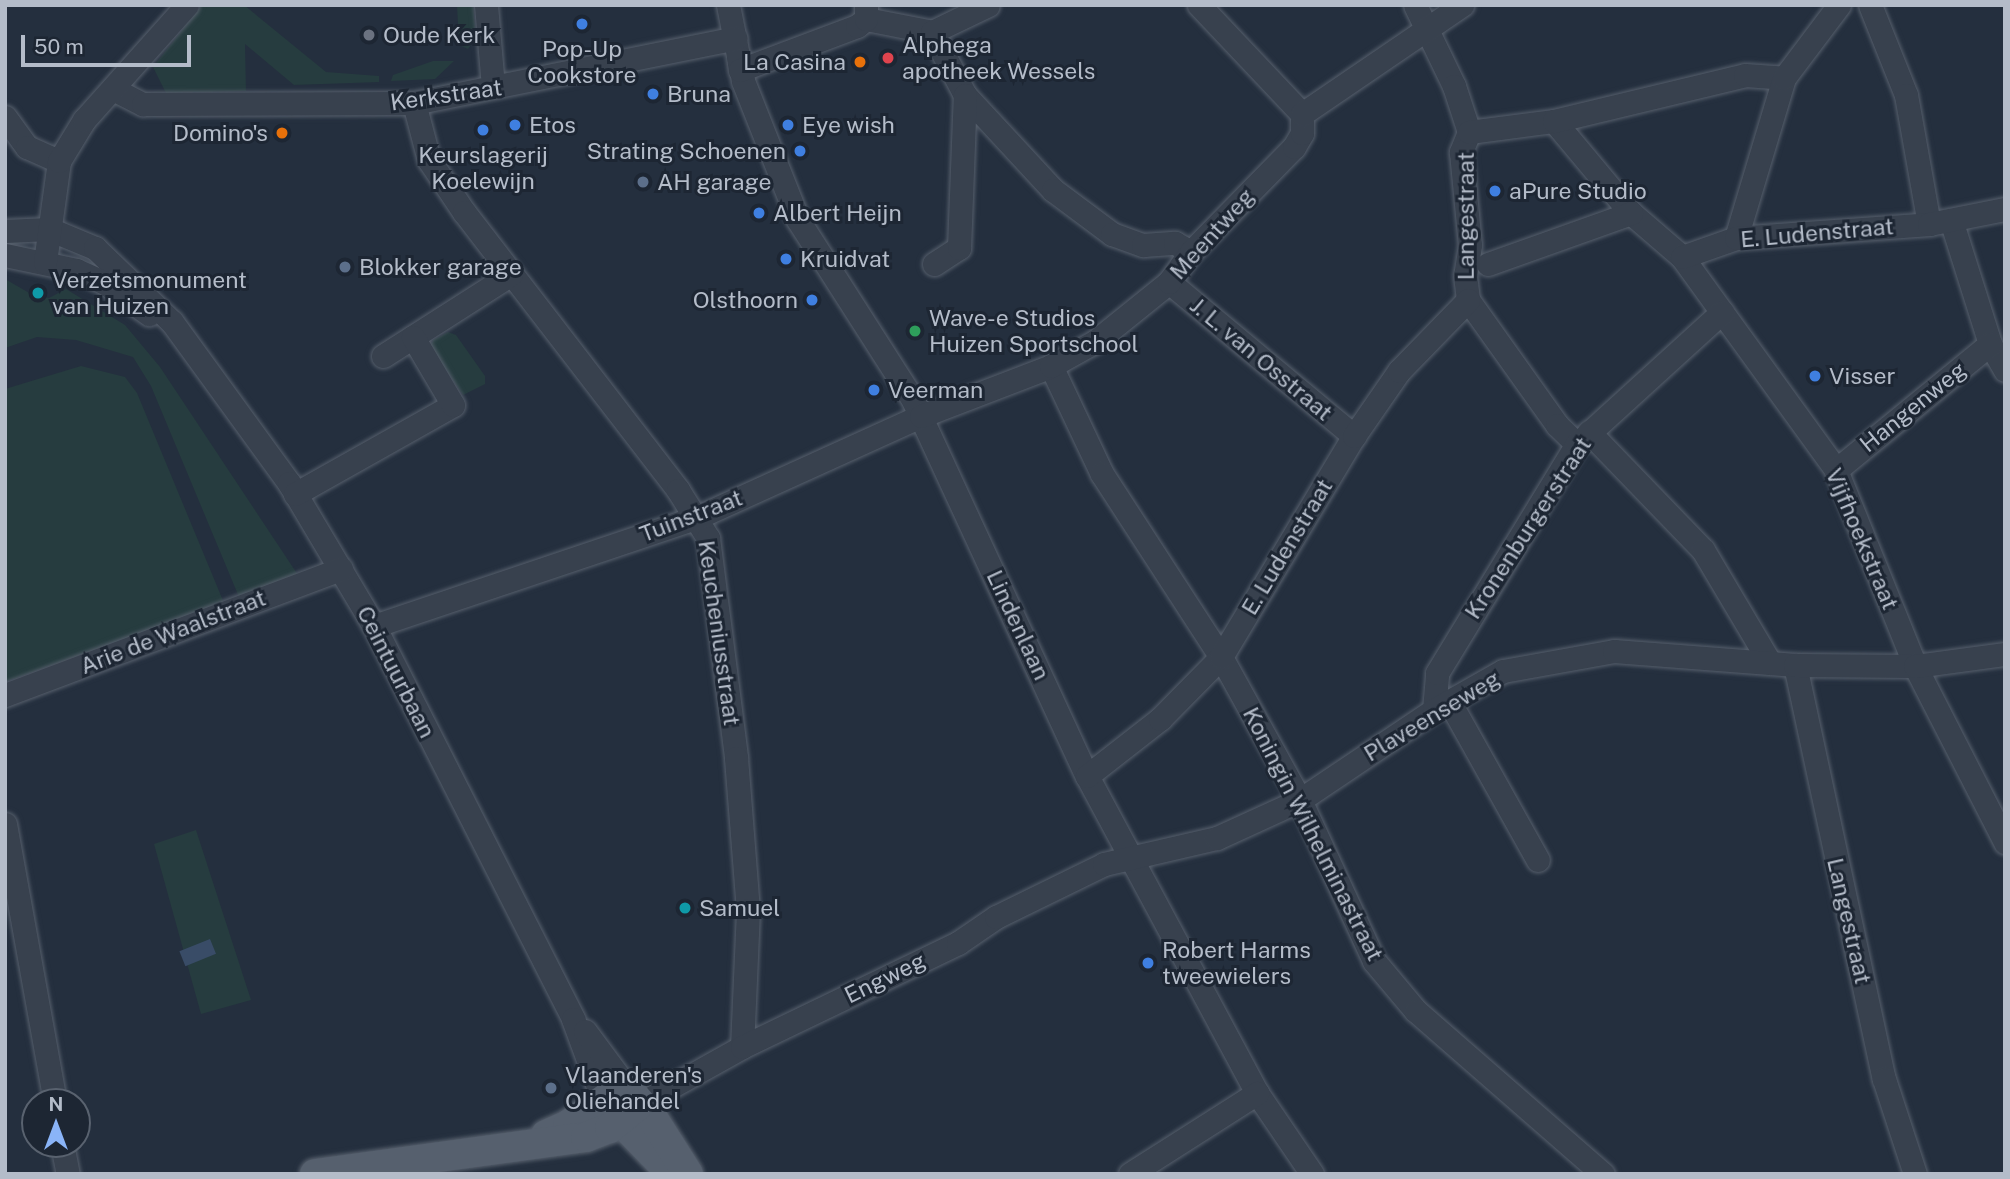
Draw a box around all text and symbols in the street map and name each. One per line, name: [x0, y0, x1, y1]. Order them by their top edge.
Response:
marker: Pop-Up Cookstore: [574, 16, 590, 32]
scale bar: [24, 21, 194, 65]
place label: Oude Kerk: [383, 21, 496, 49]
marker: Oude Kerk: [361, 27, 377, 43]
place label: Alphega apotheek Wessels: [902, 31, 1096, 85]
text: 50 m: [34, 34, 84, 59]
place label: Pop-Up Cookstore: [527, 35, 637, 89]
place label: La Casina: [743, 48, 846, 76]
marker: Alphega apotheek Wessels: [880, 50, 896, 66]
marker: La Casina: [852, 54, 868, 70]
street label: Kerkstraat: [388, 74, 504, 116]
place label: Bruna: [667, 80, 731, 108]
marker: Bruna: [645, 86, 661, 102]
place label: Etos: [529, 111, 576, 139]
place label: Eye wish: [802, 111, 895, 139]
marker: Etos: [507, 117, 523, 133]
marker: Eye wish: [780, 117, 796, 133]
place label: Domino's: [173, 119, 268, 147]
marker: Keurslagerij Koelewijn: [475, 122, 491, 138]
marker: Domino's: [274, 125, 290, 141]
place label: Strating Schoenen: [587, 137, 786, 165]
place label: Keurslagerij Koelewijn: [418, 141, 548, 195]
marker: Strating Schoenen: [792, 143, 808, 159]
street label: Langestraat: [1452, 152, 1480, 280]
place label: AH garage: [657, 168, 771, 196]
marker: AH garage: [635, 174, 651, 190]
place label: aPure Studio: [1509, 177, 1647, 205]
street label: Meentweg: [1164, 183, 1260, 285]
marker: aPure Studio: [1487, 183, 1503, 199]
place label: Albert Heijn: [773, 199, 902, 227]
marker: Albert Heijn: [751, 205, 767, 221]
street label: E. Ludenstraat: [1739, 213, 1895, 253]
place label: Kruidvat: [800, 245, 890, 273]
marker: Kruidvat: [778, 251, 794, 267]
place label: Blokker garage: [359, 253, 522, 281]
marker: Blokker garage: [337, 259, 353, 275]
place label: Verzetsmonument van Huizen: [52, 266, 247, 320]
marker: Verzetsmonument van Huizen: [30, 285, 46, 301]
place label: Olsthoorn: [693, 286, 798, 314]
street label: J. L. van Osstraat: [1184, 291, 1338, 427]
marker: Olsthoorn: [804, 292, 820, 308]
place label: Wave-e Studios Huizen Sportschool: [929, 304, 1139, 358]
marker: Wave-e Studios Huizen Sportschool: [907, 323, 923, 339]
street label: Hangenweg: [1854, 356, 1972, 458]
place label: Visser: [1829, 362, 1895, 390]
marker: Visser: [1807, 368, 1823, 384]
place label: Veerman: [888, 376, 983, 404]
marker: Veerman: [866, 382, 882, 398]
street label: Kronenburgerstraat: [1459, 432, 1597, 624]
street label: Vijfhoekstraat: [1820, 464, 1904, 614]
street label: E. Ludenstraat: [1236, 474, 1338, 620]
street label: Tuinstraat: [636, 484, 746, 548]
street label: Keucheniusstraat: [692, 539, 746, 727]
street label: Lindenlaan: [981, 566, 1055, 684]
street label: Arie de Waalstraat: [76, 584, 270, 680]
street label: Ceintuurbaan: [351, 601, 441, 743]
street label: Plaveenseweg: [1359, 665, 1505, 767]
street label: Koningin Wilhelminastraat: [1237, 702, 1389, 966]
street label: Langestraat: [1821, 855, 1877, 987]
place label: Samuel: [699, 894, 780, 922]
marker: Samuel: [677, 900, 693, 916]
place label: Robert Harms tweewielers: [1162, 936, 1311, 990]
street label: Engweg: [840, 947, 930, 1009]
marker: Robert Harms tweewielers: [1140, 955, 1156, 971]
place label: Vlaanderen's Oliehandel: [565, 1061, 702, 1115]
marker: Vlaanderen's Oliehandel: [543, 1080, 559, 1096]
north arrow: [21, 1088, 91, 1158]
text: N: [49, 1093, 63, 1115]

